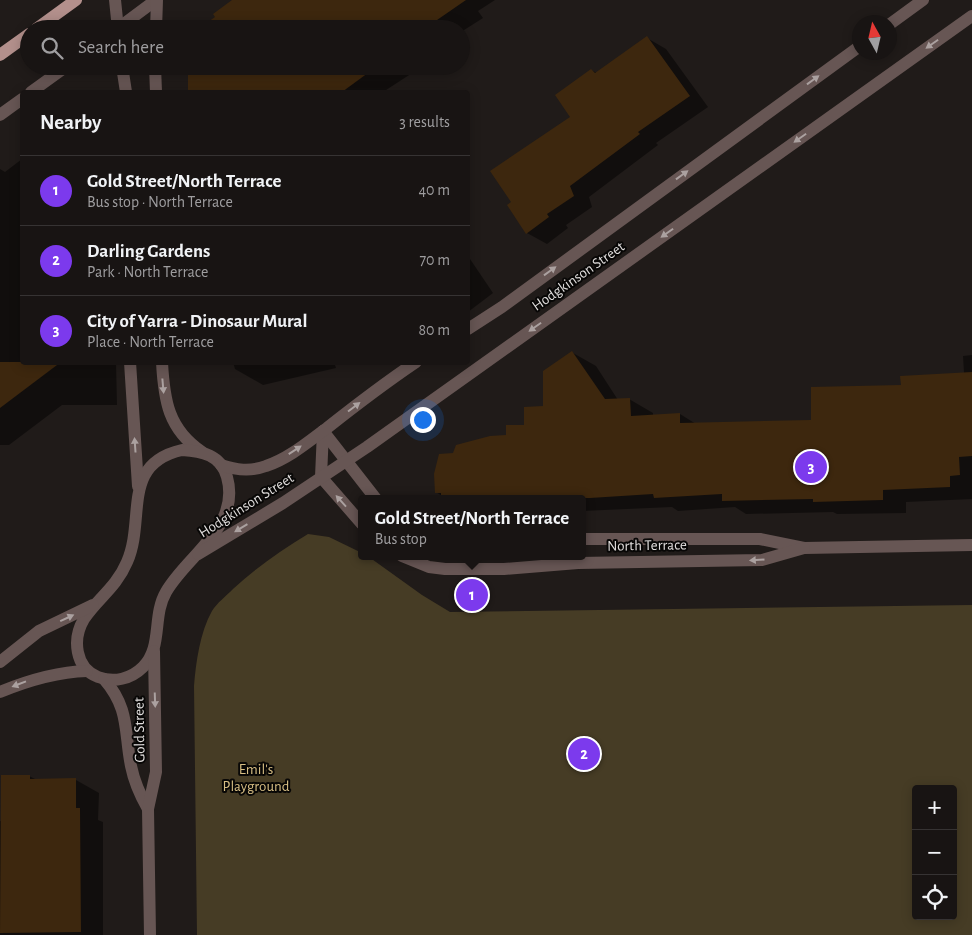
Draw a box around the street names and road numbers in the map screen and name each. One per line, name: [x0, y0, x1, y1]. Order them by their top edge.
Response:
street label: Hodgkinson Street: [529, 239, 627, 314]
street label: Hodgkinson Street: [196, 470, 297, 541]
street label: North Terrace: [607, 537, 687, 554]
street label: Gold Street: [131, 697, 148, 763]

